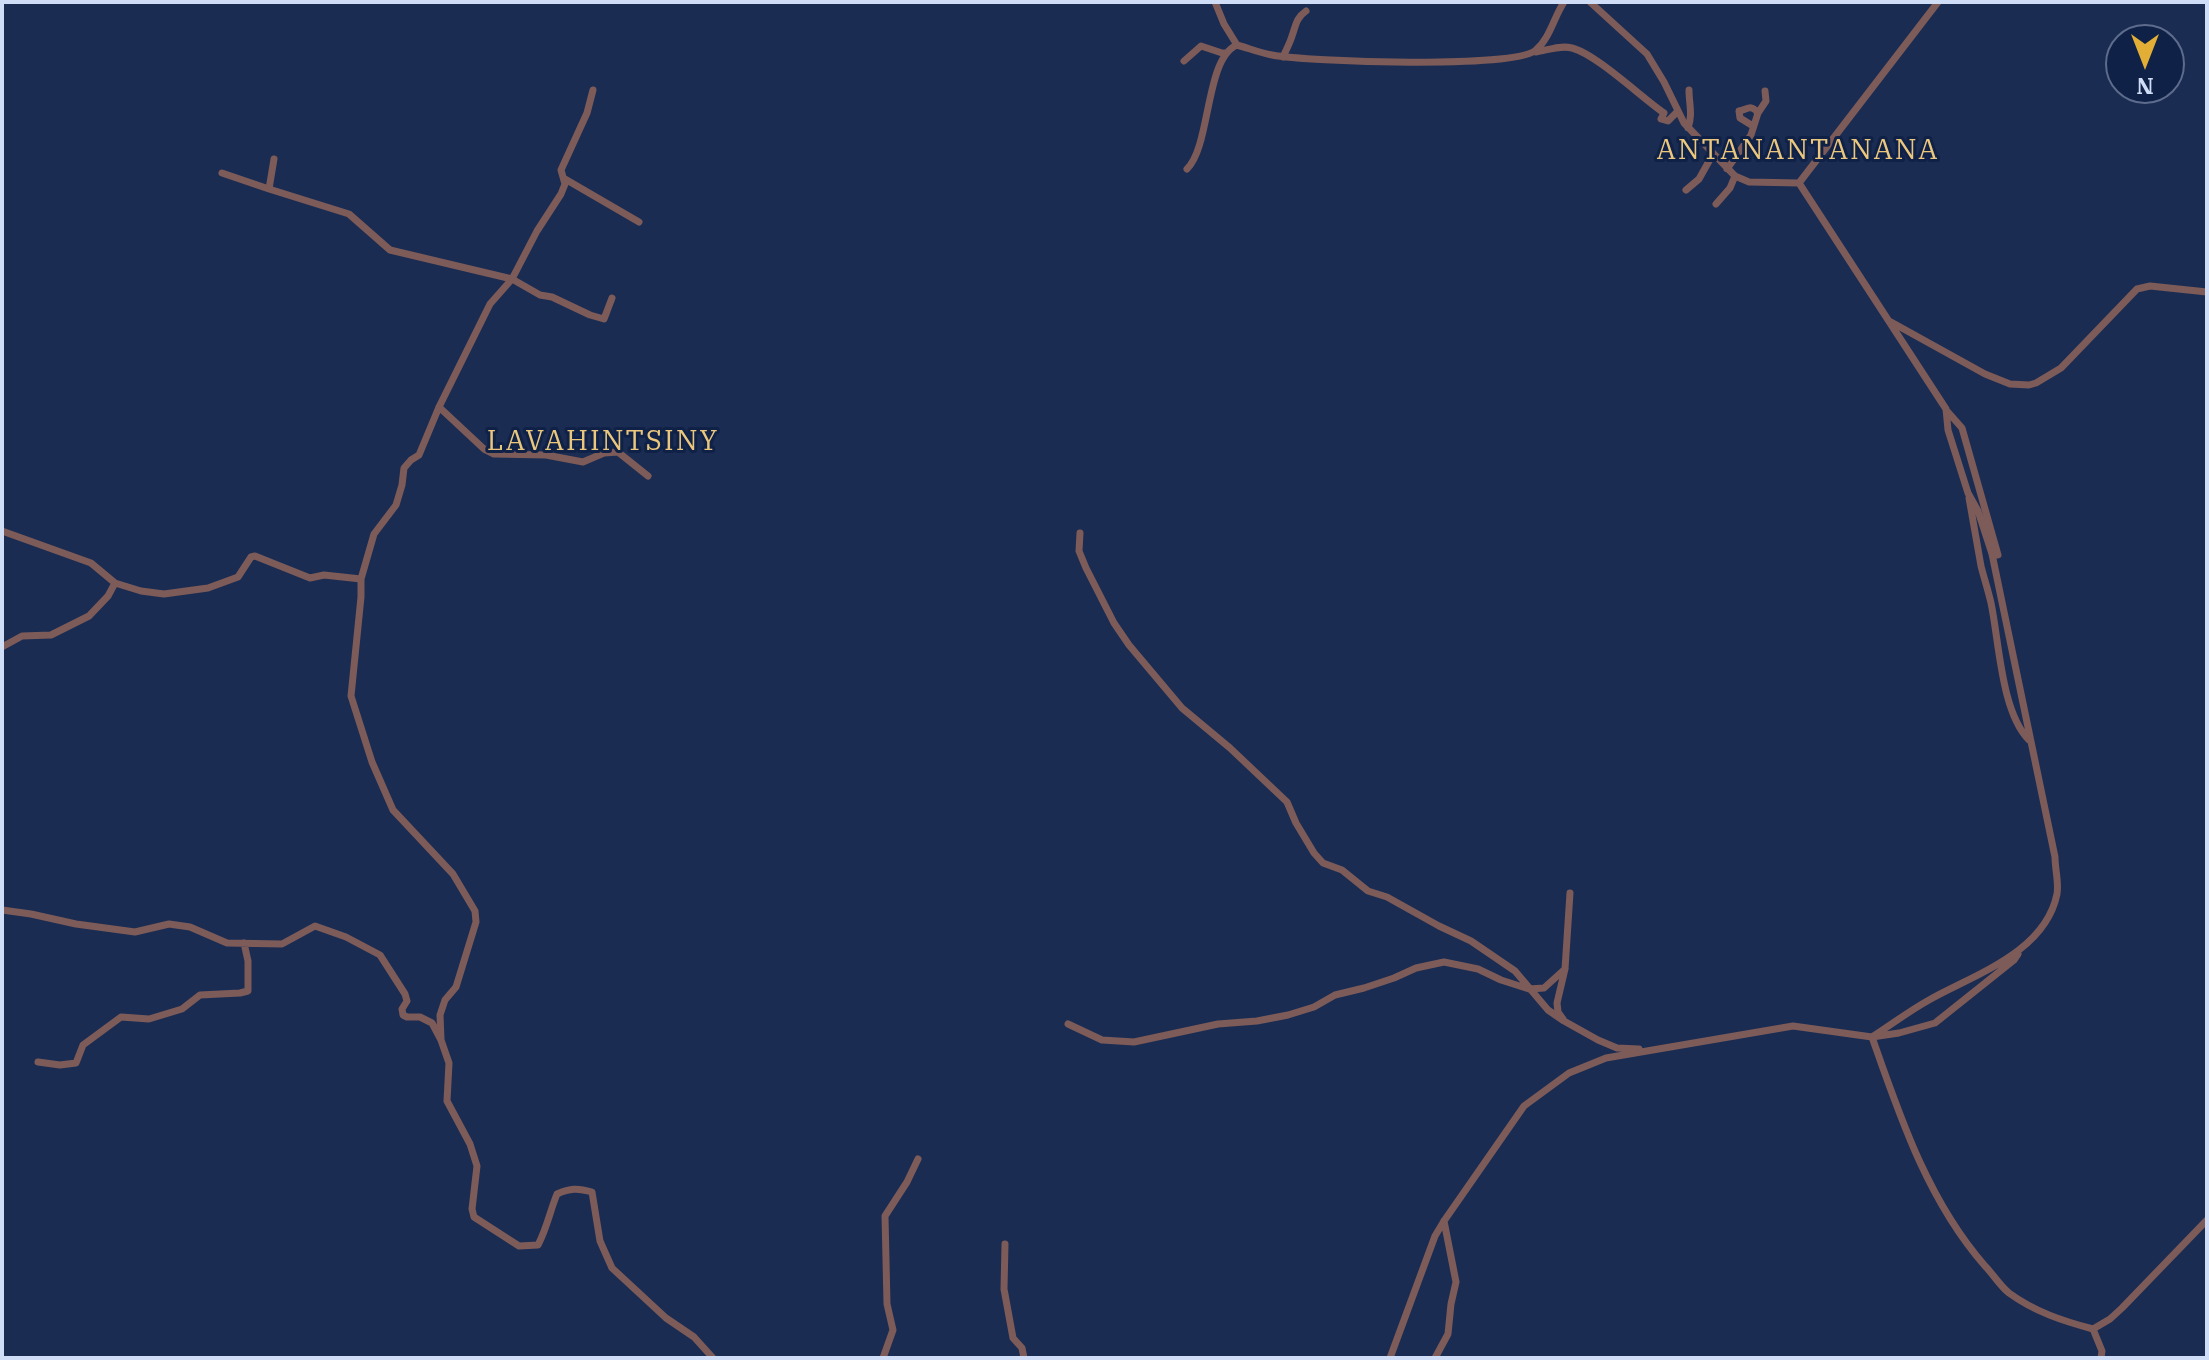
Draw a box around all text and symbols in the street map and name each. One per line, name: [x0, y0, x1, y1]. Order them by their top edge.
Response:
north arrow: [2105, 24, 2185, 104]
text: N: [2136, 72, 2154, 101]
district label: ANTANANTANANA: [1657, 134, 1939, 168]
district label: LAVAHINTSINY: [487, 425, 719, 459]

